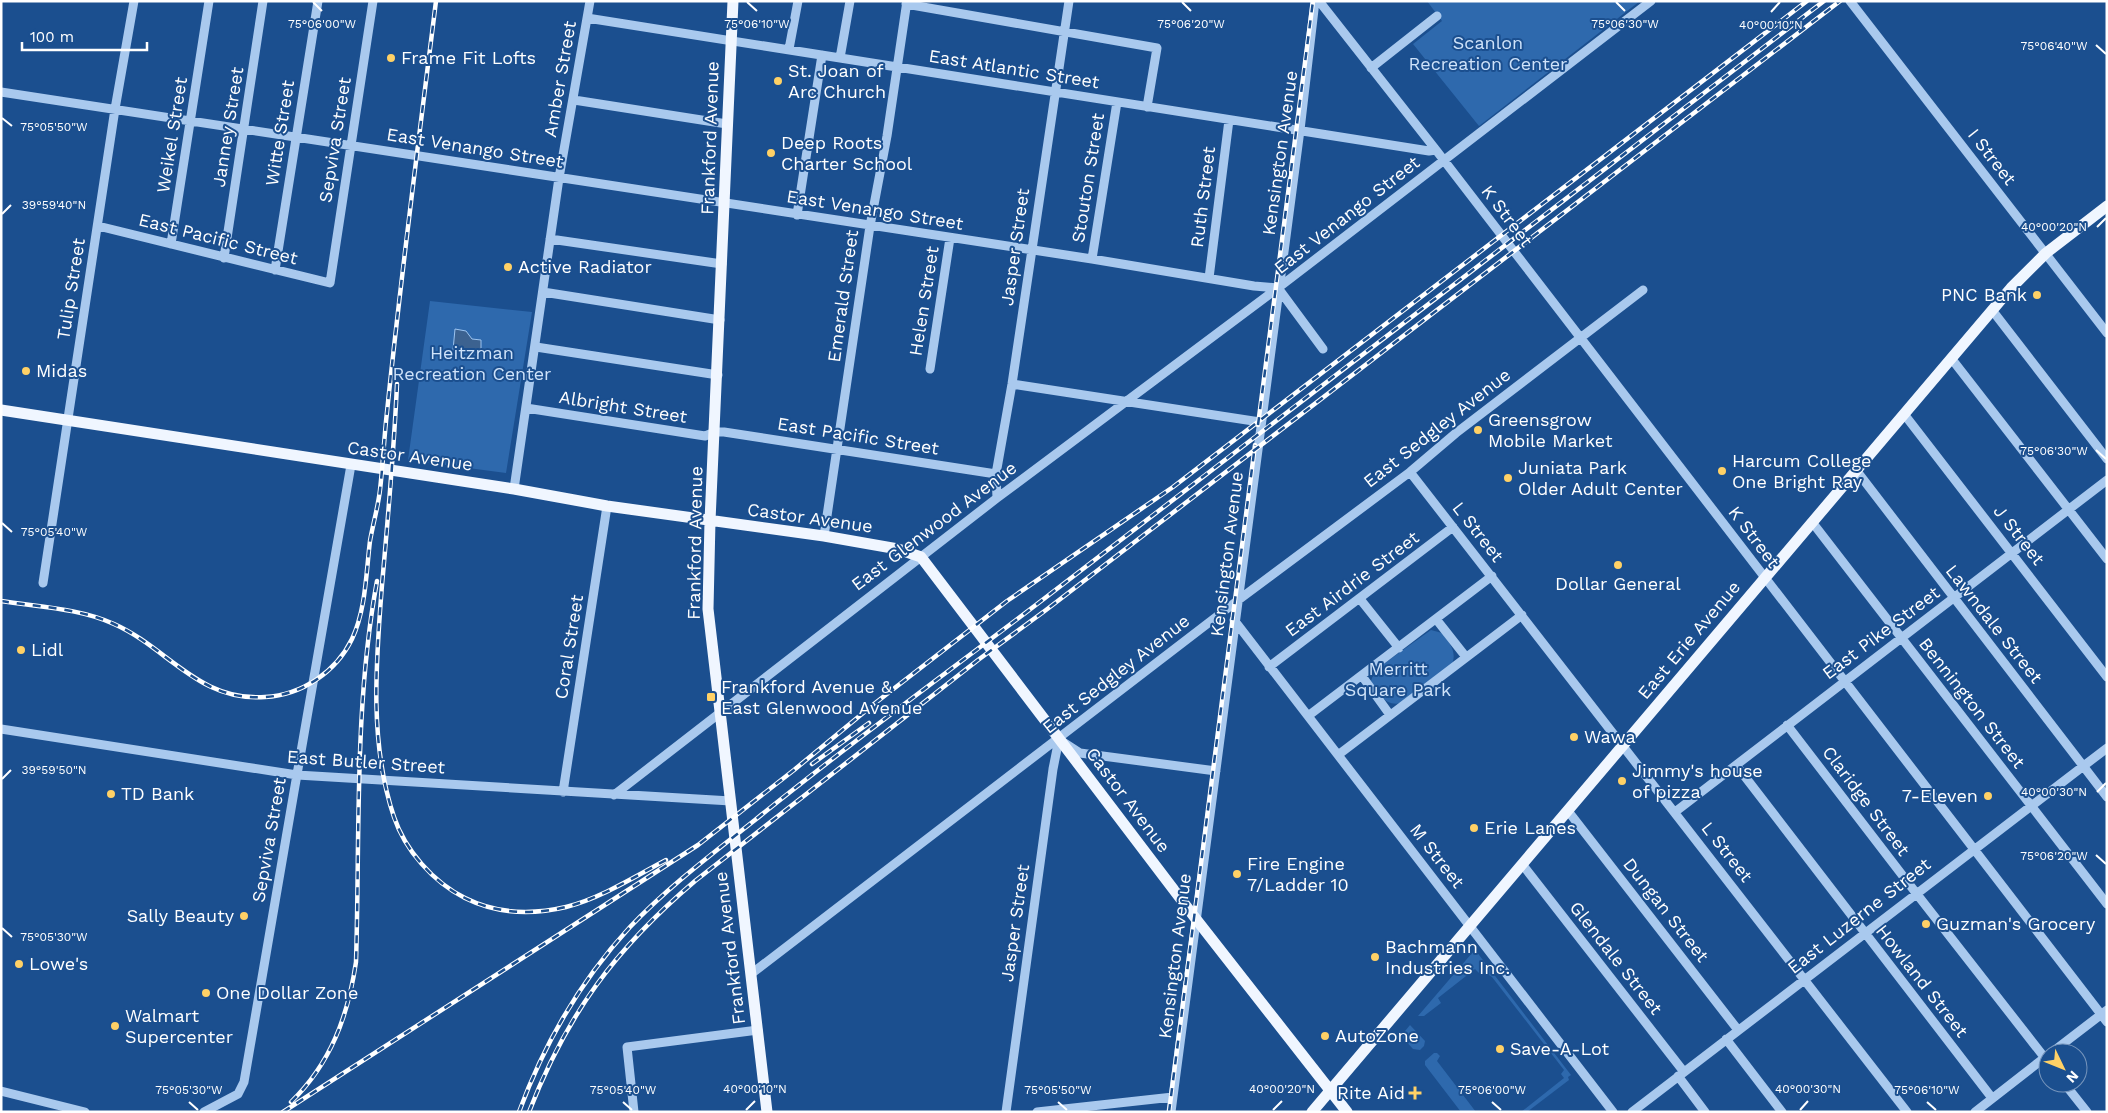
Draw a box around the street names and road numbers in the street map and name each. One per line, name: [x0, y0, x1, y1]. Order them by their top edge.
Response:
street label: Amber Street: [539, 19, 580, 139]
street label: East Atlantic Street: [927, 45, 1101, 92]
street label: Frankford Avenue: [696, 61, 723, 215]
street label: Janney Street: [208, 65, 247, 189]
street label: Kensington Avenue: [1258, 69, 1301, 237]
street label: Weikel Street: [152, 75, 191, 195]
street label: Sepviva Street: [314, 75, 355, 204]
street label: Witte Street: [261, 78, 298, 187]
street label: Stouton Street: [1067, 111, 1108, 244]
street label: East Venango Street: [385, 123, 565, 172]
street label: I Street: [1964, 124, 2021, 189]
street label: Ruth Street: [1186, 145, 1219, 249]
street label: East Venango Street: [1270, 151, 1424, 278]
street label: K Street: [1477, 181, 1538, 251]
street label: East Venango Street: [785, 185, 965, 234]
street label: Jasper Street: [996, 186, 1033, 307]
street label: East Pacific Street: [136, 209, 300, 269]
street label: Emerald Street: [823, 228, 862, 363]
street label: Tulip Street: [52, 236, 89, 341]
street label: Helen Street: [904, 244, 943, 357]
street label: East Sedgley Avenue: [1359, 364, 1514, 492]
street label: Albright Street: [558, 386, 689, 427]
street label: East Pacific Street: [776, 412, 941, 459]
street label: Castor Avenue: [346, 436, 474, 475]
street label: East Glenwood Avenue: [847, 457, 1020, 595]
street label: Frankford Avenue: [683, 466, 706, 620]
street label: Kensington Avenue: [1206, 470, 1247, 638]
street label: L Street: [1448, 497, 1509, 566]
street label: Castor Avenue: [746, 498, 874, 537]
street label: J Street: [1989, 500, 2050, 569]
street label: K Street: [1724, 502, 1785, 572]
street label: East Airdrie Street: [1281, 526, 1423, 641]
street label: Lawndale Street: [1942, 560, 2047, 687]
street label: East Erie Avenue: [1633, 576, 1744, 703]
street label: East Pike Street: [1818, 581, 1944, 683]
street label: Coral Street: [550, 593, 587, 701]
street label: East Sedgley Avenue: [1038, 610, 1193, 738]
street label: Bennington Street: [1915, 633, 2030, 772]
street label: Claridge Street: [1818, 742, 1915, 860]
street label: Castor Avenue: [1082, 743, 1175, 856]
street label: East Butler Street: [286, 746, 446, 778]
street label: Sepviva Street: [247, 775, 290, 904]
street label: L Street: [1697, 817, 1758, 886]
street label: M Street: [1406, 819, 1469, 892]
street label: Dungan Street: [1619, 853, 1714, 966]
street label: East Luzerne Street: [1783, 853, 1935, 978]
street label: Jasper Street: [996, 862, 1033, 983]
street label: Frankford Avenue: [710, 870, 749, 1026]
street label: Kensington Avenue: [1154, 872, 1195, 1040]
street label: Glendale Street: [1566, 897, 1667, 1019]
street label: Howland Street: [1872, 920, 1973, 1042]

